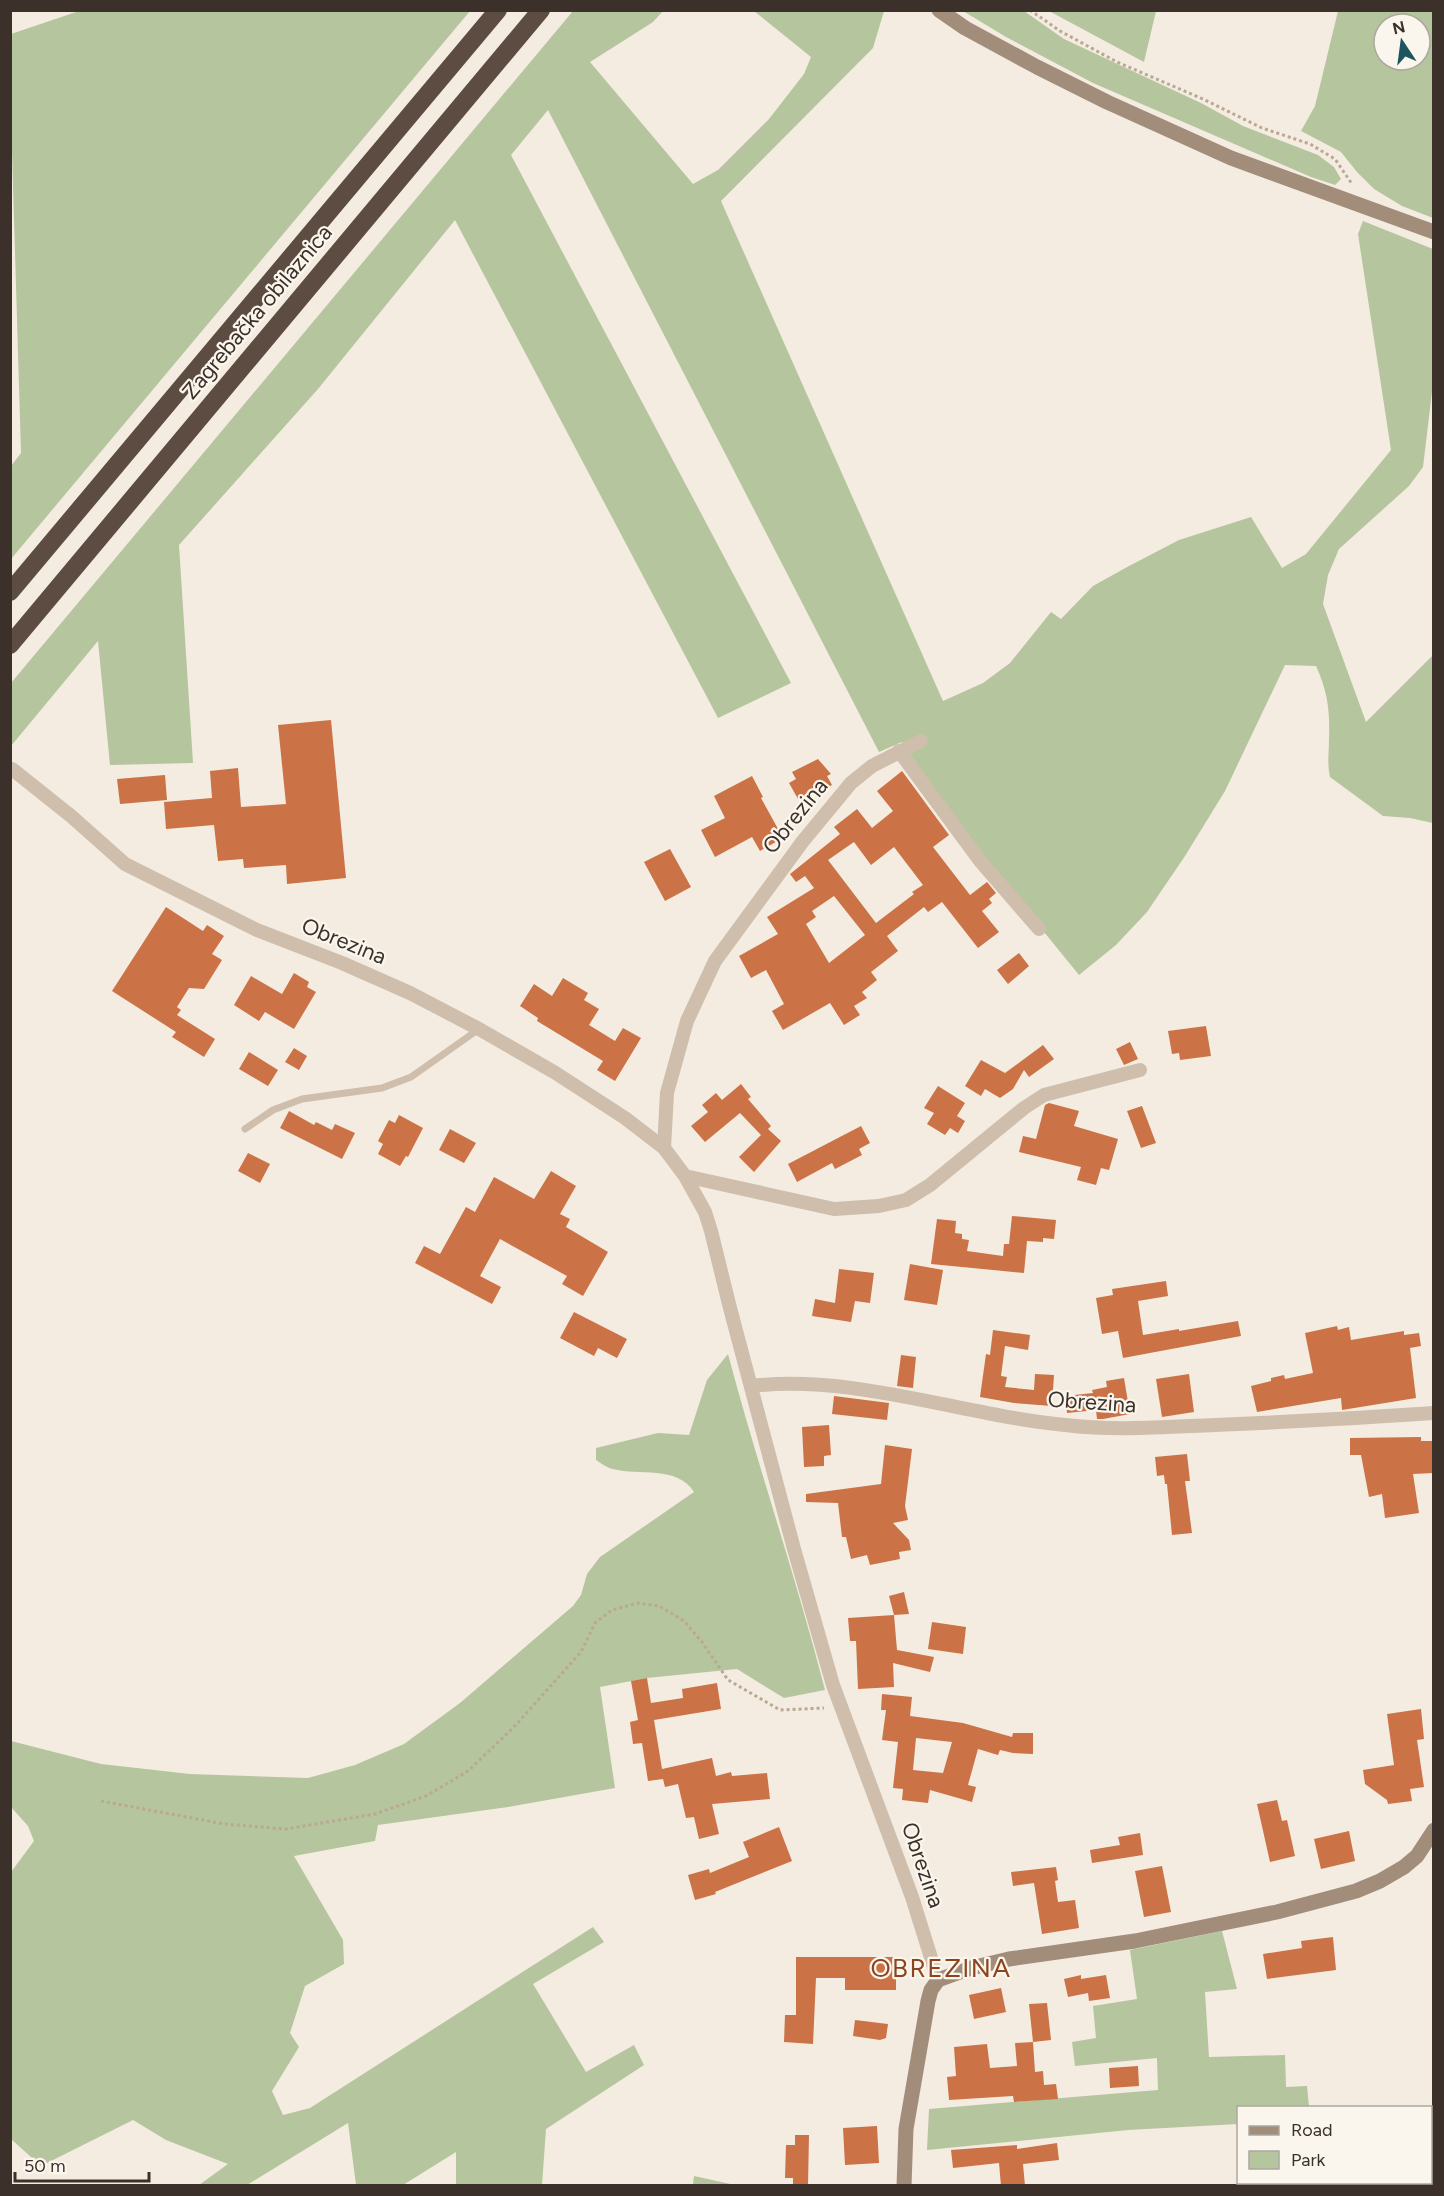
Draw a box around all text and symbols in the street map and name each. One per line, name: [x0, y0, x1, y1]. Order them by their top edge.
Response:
north arrow: [1372, 12, 1432, 72]
text: N: [1391, 17, 1407, 39]
street label: Zagrebačka obilaznica: [176, 219, 338, 405]
street label: Obrezina: [757, 773, 833, 859]
street label: Obrezina: [298, 912, 390, 970]
street label: Obrezina: [1047, 1385, 1137, 1419]
street label: Obrezina: [896, 1819, 950, 1911]
district label: OBREZINA: [870, 1952, 1012, 1984]
legend: [1237, 2106, 1432, 2184]
text: Road: [1291, 2119, 1332, 2141]
scale bar: [15, 2145, 148, 2183]
text: Park: [1291, 2149, 1326, 2171]
text: 50 m: [24, 2155, 66, 2177]

